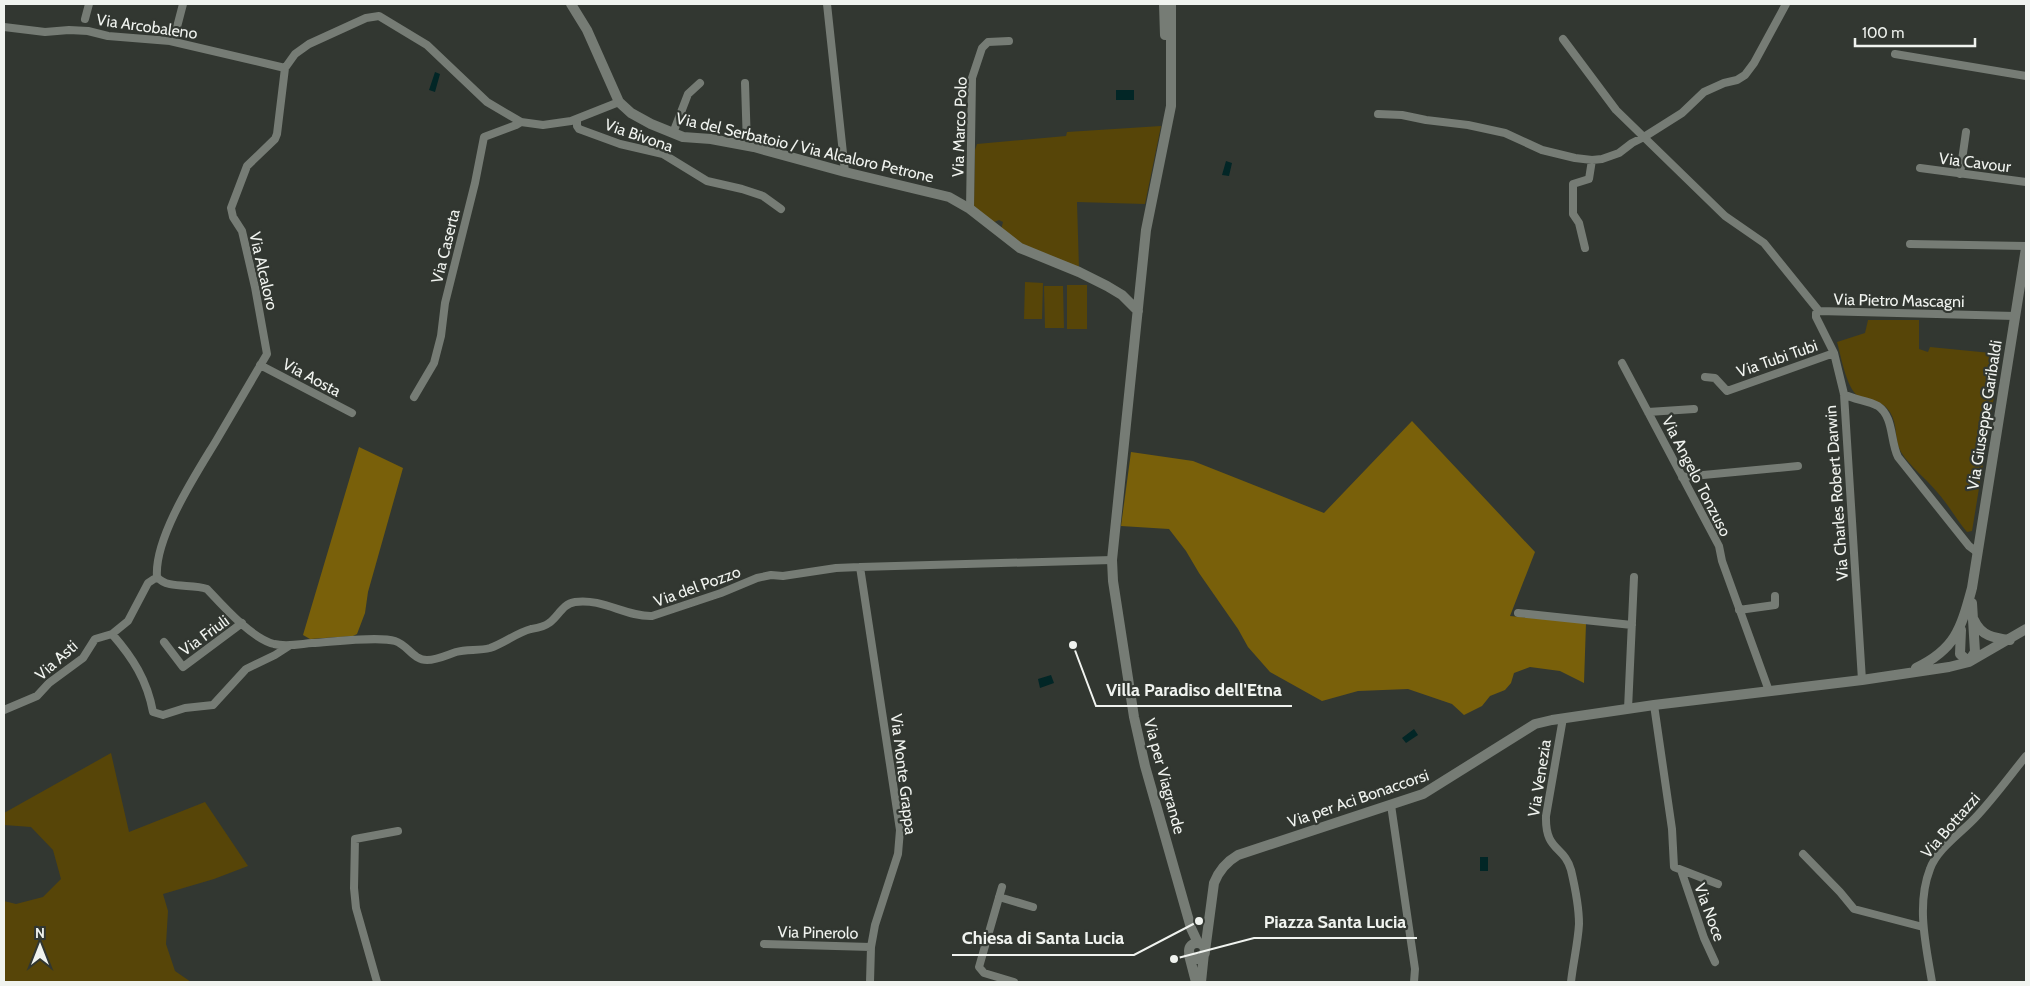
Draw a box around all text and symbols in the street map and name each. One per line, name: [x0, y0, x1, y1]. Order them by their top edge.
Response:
street label: Via Arcobaleno: [95, 10, 199, 43]
scale bar: [1855, 15, 1975, 47]
text: 100 m: [1862, 24, 1904, 42]
street label: Via Marco Polo: [948, 76, 971, 177]
street label: Via del Serbatoio / Via Alcaloro Petrone: [674, 109, 936, 186]
street label: Via Bivona: [602, 115, 676, 156]
street label: Via Cavour: [1938, 149, 2013, 176]
street label: Via Caserta: [427, 207, 464, 285]
street label: Via Alcaloro: [245, 230, 282, 312]
street label: Via Pietro Mascagni: [1833, 290, 1965, 311]
street label: Via Tubi Tubi: [1734, 336, 1820, 381]
street label: Via Giuseppe Garibaldi: [1963, 339, 2006, 491]
street label: Via Aosta: [279, 354, 344, 401]
street label: Via Charles Robert Darwin: [1821, 404, 1852, 581]
street label: Via Angelo Tonzuso: [1658, 413, 1735, 540]
street label: Via del Pozzo: [651, 562, 743, 611]
street label: Via Friuli: [176, 611, 233, 660]
street label: Via Asti: [31, 636, 81, 684]
callout: Villa Paradiso dell'Etna: [1096, 673, 1292, 706]
text: Villa Paradiso dell'Etna: [1106, 679, 1282, 701]
street label: Via Monte Grappa: [887, 713, 920, 836]
street label: Via per Viagrande: [1140, 716, 1189, 836]
street label: Via Venezia: [1524, 738, 1555, 818]
street label: Via per Aci Bonaccorsi: [1285, 765, 1431, 832]
street label: Via Bottazzi: [1917, 789, 1984, 862]
street label: Via Noce: [1690, 881, 1729, 944]
callout: Piazza Santa Lucia: [1254, 905, 1417, 938]
text: Piazza Santa Lucia: [1264, 911, 1406, 933]
north arrow: [15, 921, 65, 971]
street label: Via Pinerolo: [777, 922, 859, 943]
callout: Chiesa di Santa Lucia: [952, 922, 1134, 955]
text: N: [35, 924, 45, 942]
text: Chiesa di Santa Lucia: [962, 927, 1124, 949]

